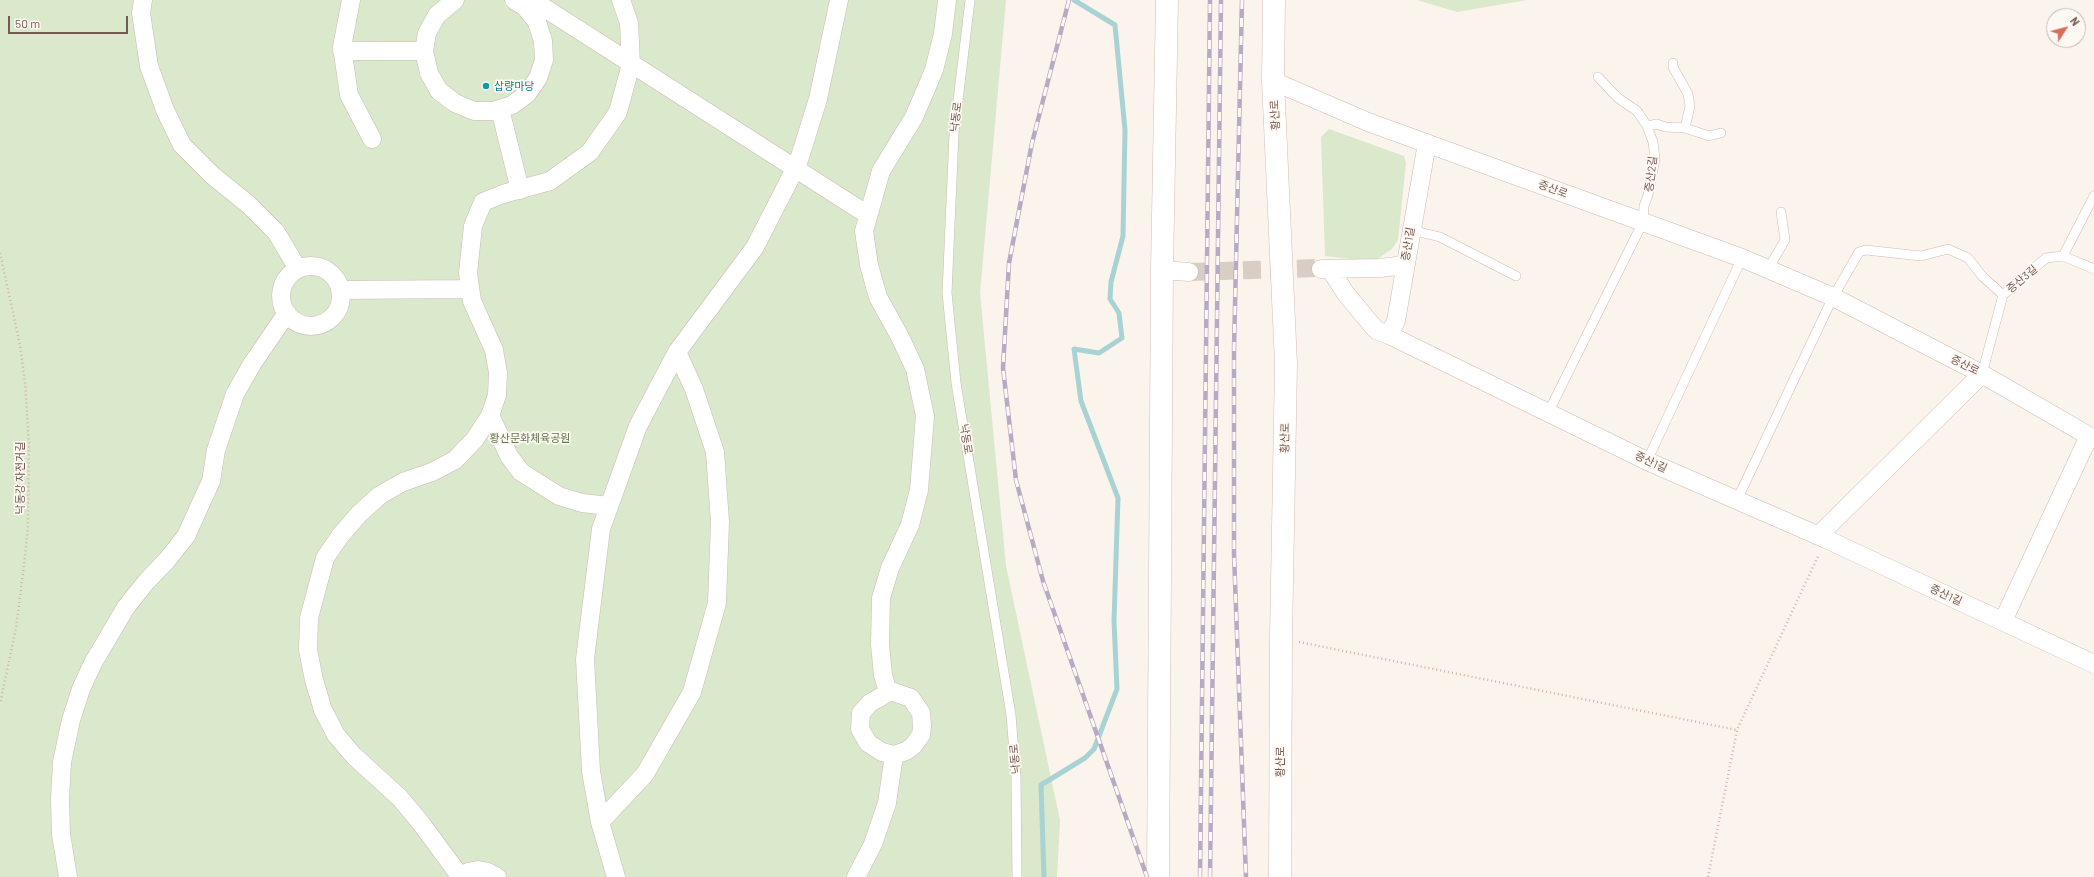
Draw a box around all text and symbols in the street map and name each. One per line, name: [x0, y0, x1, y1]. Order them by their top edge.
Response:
scale bar: [10, 8, 130, 34]
north arrow: [2046, 8, 2086, 48]
text: N: [2068, 14, 2083, 28]
text: 50 m: [15, 16, 40, 30]
place label: 삽량마당: [494, 79, 534, 93]
marker: 삽량마당: [481, 81, 491, 91]
street label: 황산로: [1268, 99, 1282, 131]
street label: 낙동로: [948, 101, 964, 133]
street label: 증산2길: [1642, 155, 1660, 193]
street label: 증산로: [1536, 178, 1570, 200]
street label: 증산1길: [1399, 226, 1417, 262]
street label: 증산3길: [2004, 262, 2040, 296]
street label: 증산로: [1948, 352, 1982, 378]
street label: 낙동로: [957, 423, 975, 455]
street label: 황산로: [1278, 423, 1292, 453]
park label: 황산문화체육공원: [490, 431, 570, 445]
street label: 낙동강 자전거길: [13, 441, 27, 515]
street label: 증산1길: [1633, 449, 1669, 475]
street label: 증산1길: [1928, 582, 1964, 608]
street label: 낙동로: [1007, 743, 1023, 775]
street label: 황산로: [1273, 747, 1287, 777]

